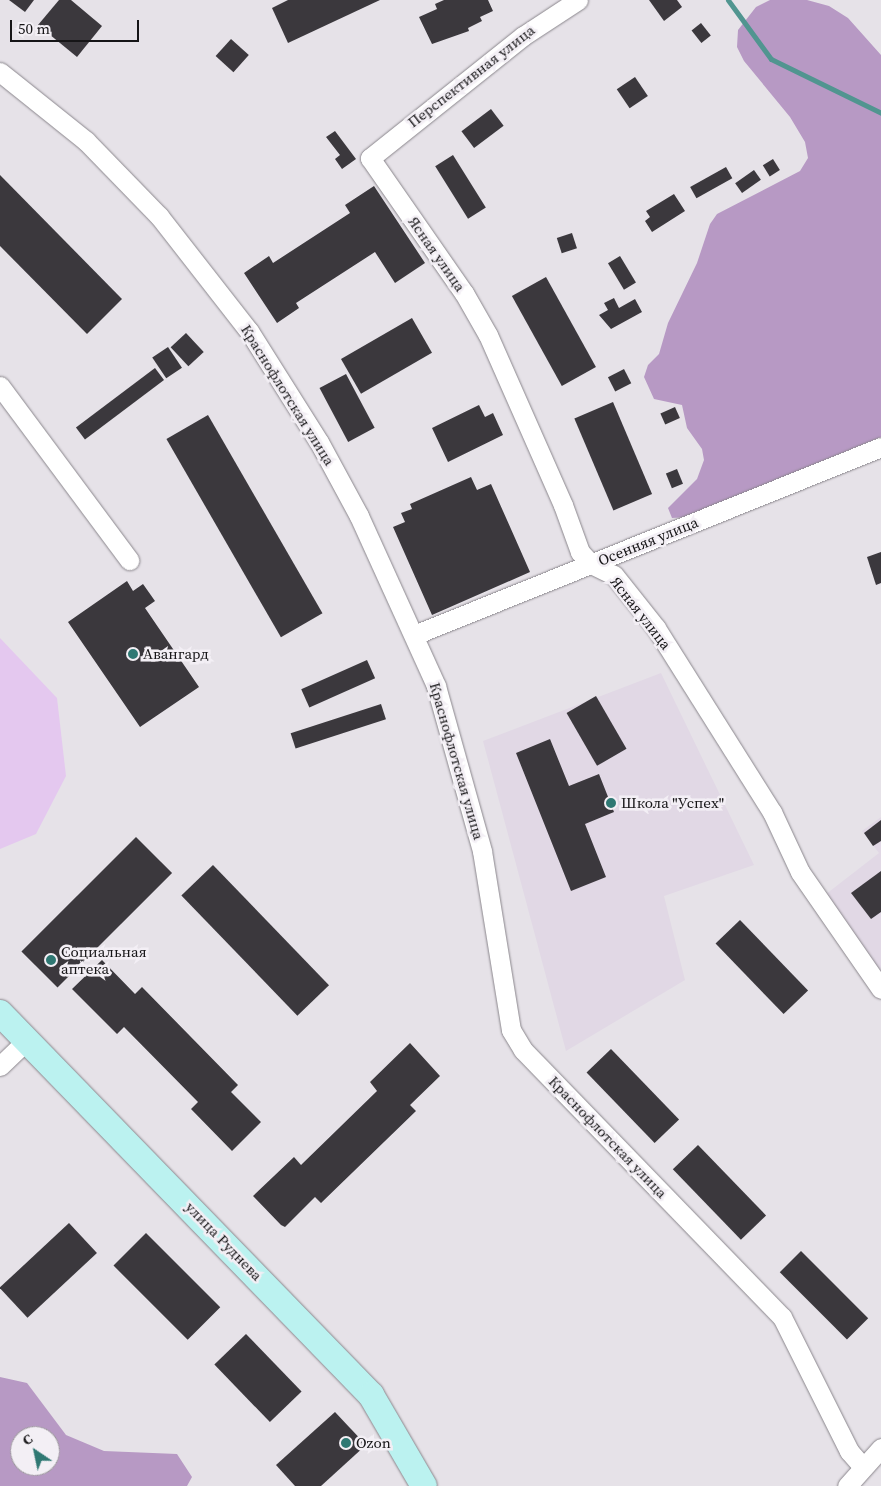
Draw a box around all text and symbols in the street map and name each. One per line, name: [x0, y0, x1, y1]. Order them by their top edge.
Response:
scale bar: [12, 10, 141, 42]
text: 50 m: [18, 18, 50, 39]
street label: Перспективная улица: [404, 21, 538, 131]
street label: Ясная улица: [405, 213, 469, 295]
street label: Краснофлотская улица: [237, 321, 339, 469]
street label: Осенняя улица: [595, 513, 701, 569]
street label: Ясная улица: [607, 573, 675, 653]
place label: Авангард: [143, 645, 209, 663]
marker: Авангард: [127, 648, 139, 660]
street label: Краснофлотская улица: [426, 680, 488, 842]
place label: Школа "Успех": [621, 794, 724, 812]
marker: Школа "Успех": [605, 797, 617, 809]
place label: Социальная аптека: [61, 942, 147, 977]
marker: Социальная аптека: [45, 954, 57, 966]
street label: Краснофлотская улица: [545, 1072, 671, 1202]
street label: улица Руднева: [182, 1198, 266, 1284]
north arrow: [10, 1426, 60, 1476]
text: С: [18, 1429, 36, 1450]
place label: Ozon: [356, 1434, 391, 1452]
marker: Ozon: [340, 1437, 352, 1449]

